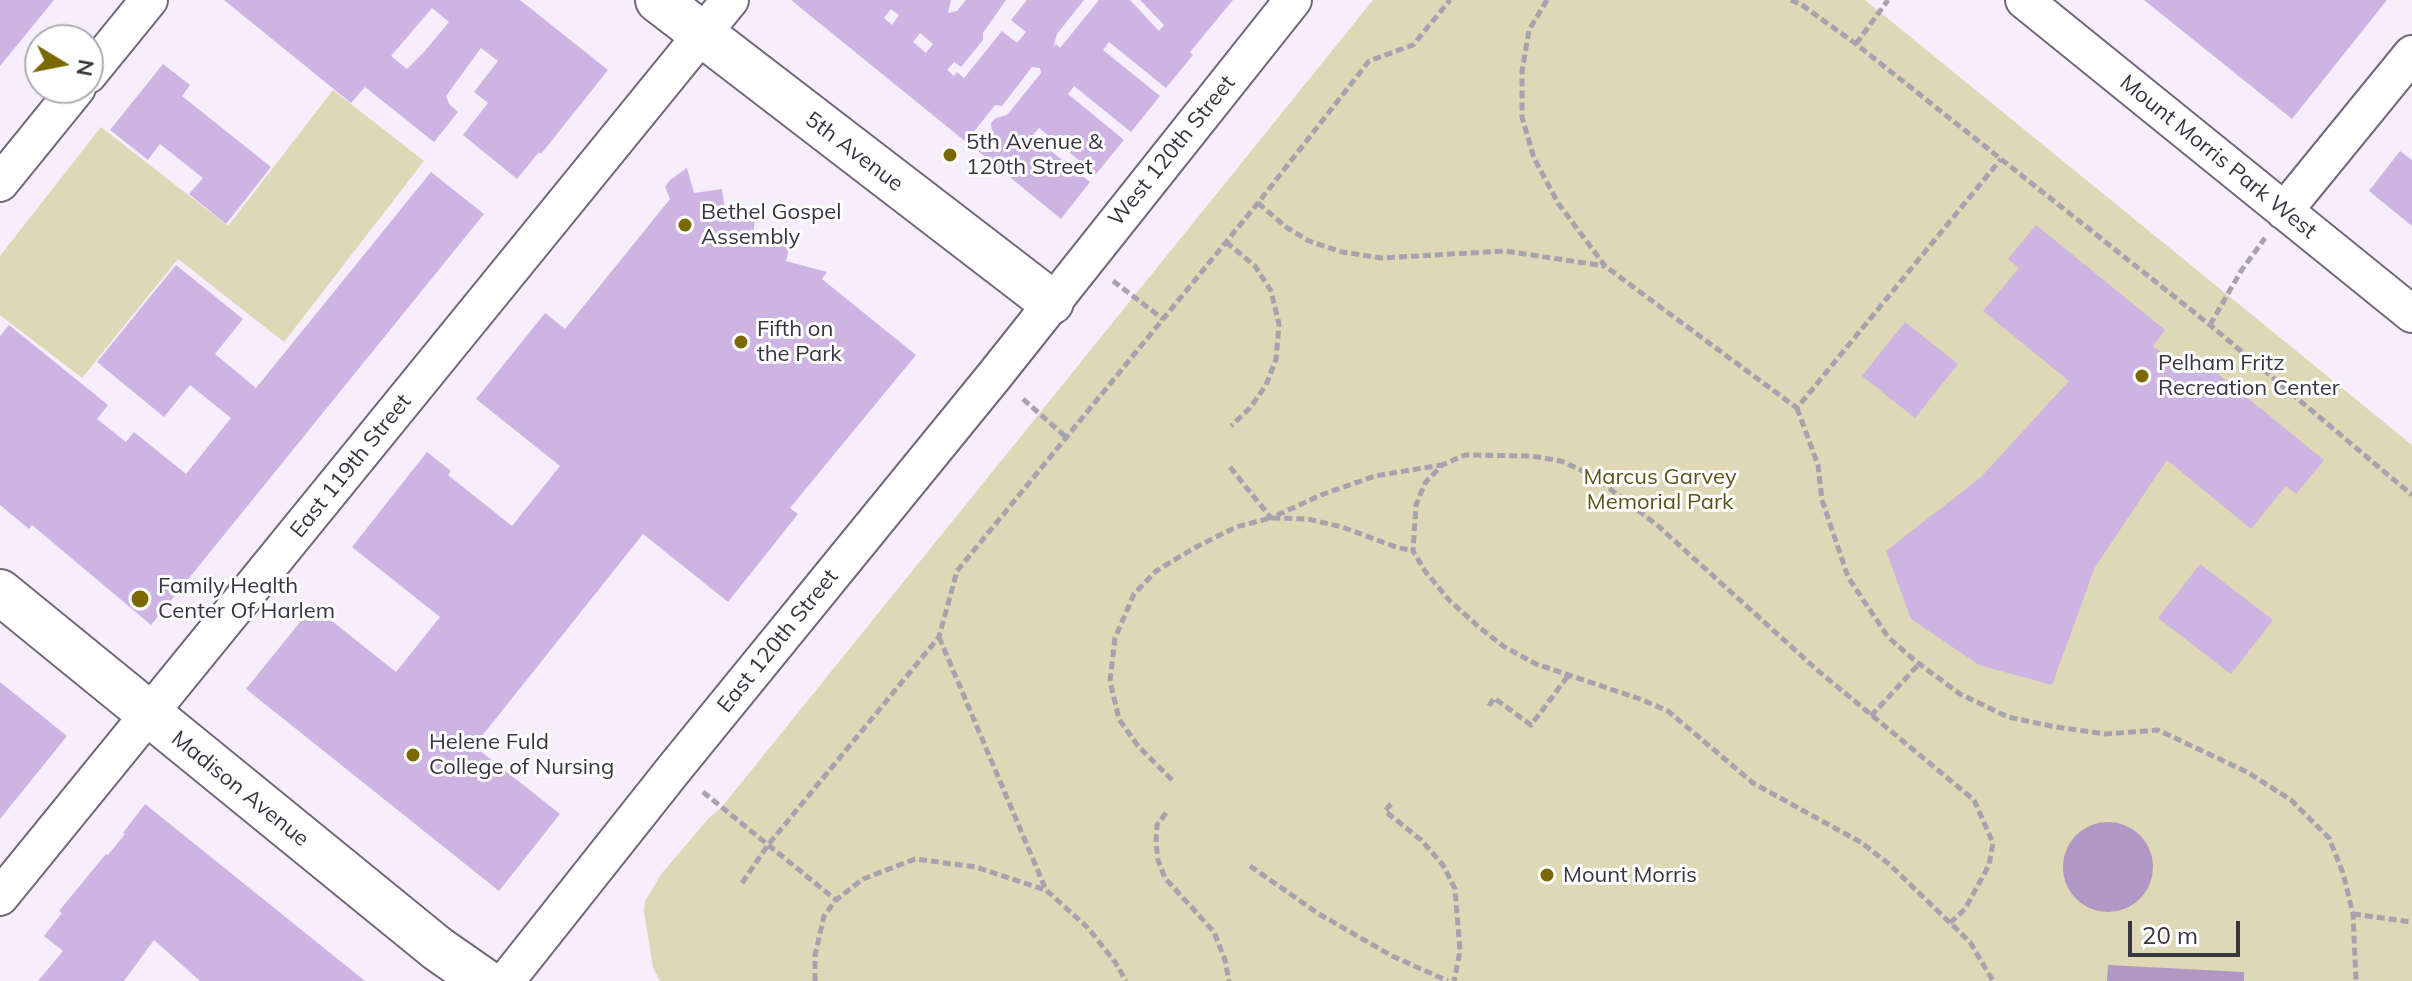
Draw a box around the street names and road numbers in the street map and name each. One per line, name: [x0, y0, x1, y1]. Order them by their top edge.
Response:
street label: West 120th Street: [1103, 70, 1241, 232]
street label: Mount Morris Park West: [2114, 70, 2322, 244]
street label: 5th Avenue: [800, 107, 908, 197]
street label: East 119th Street: [285, 389, 417, 543]
street label: East 120th Street: [712, 564, 844, 718]
street label: Madison Avenue: [166, 725, 314, 853]

